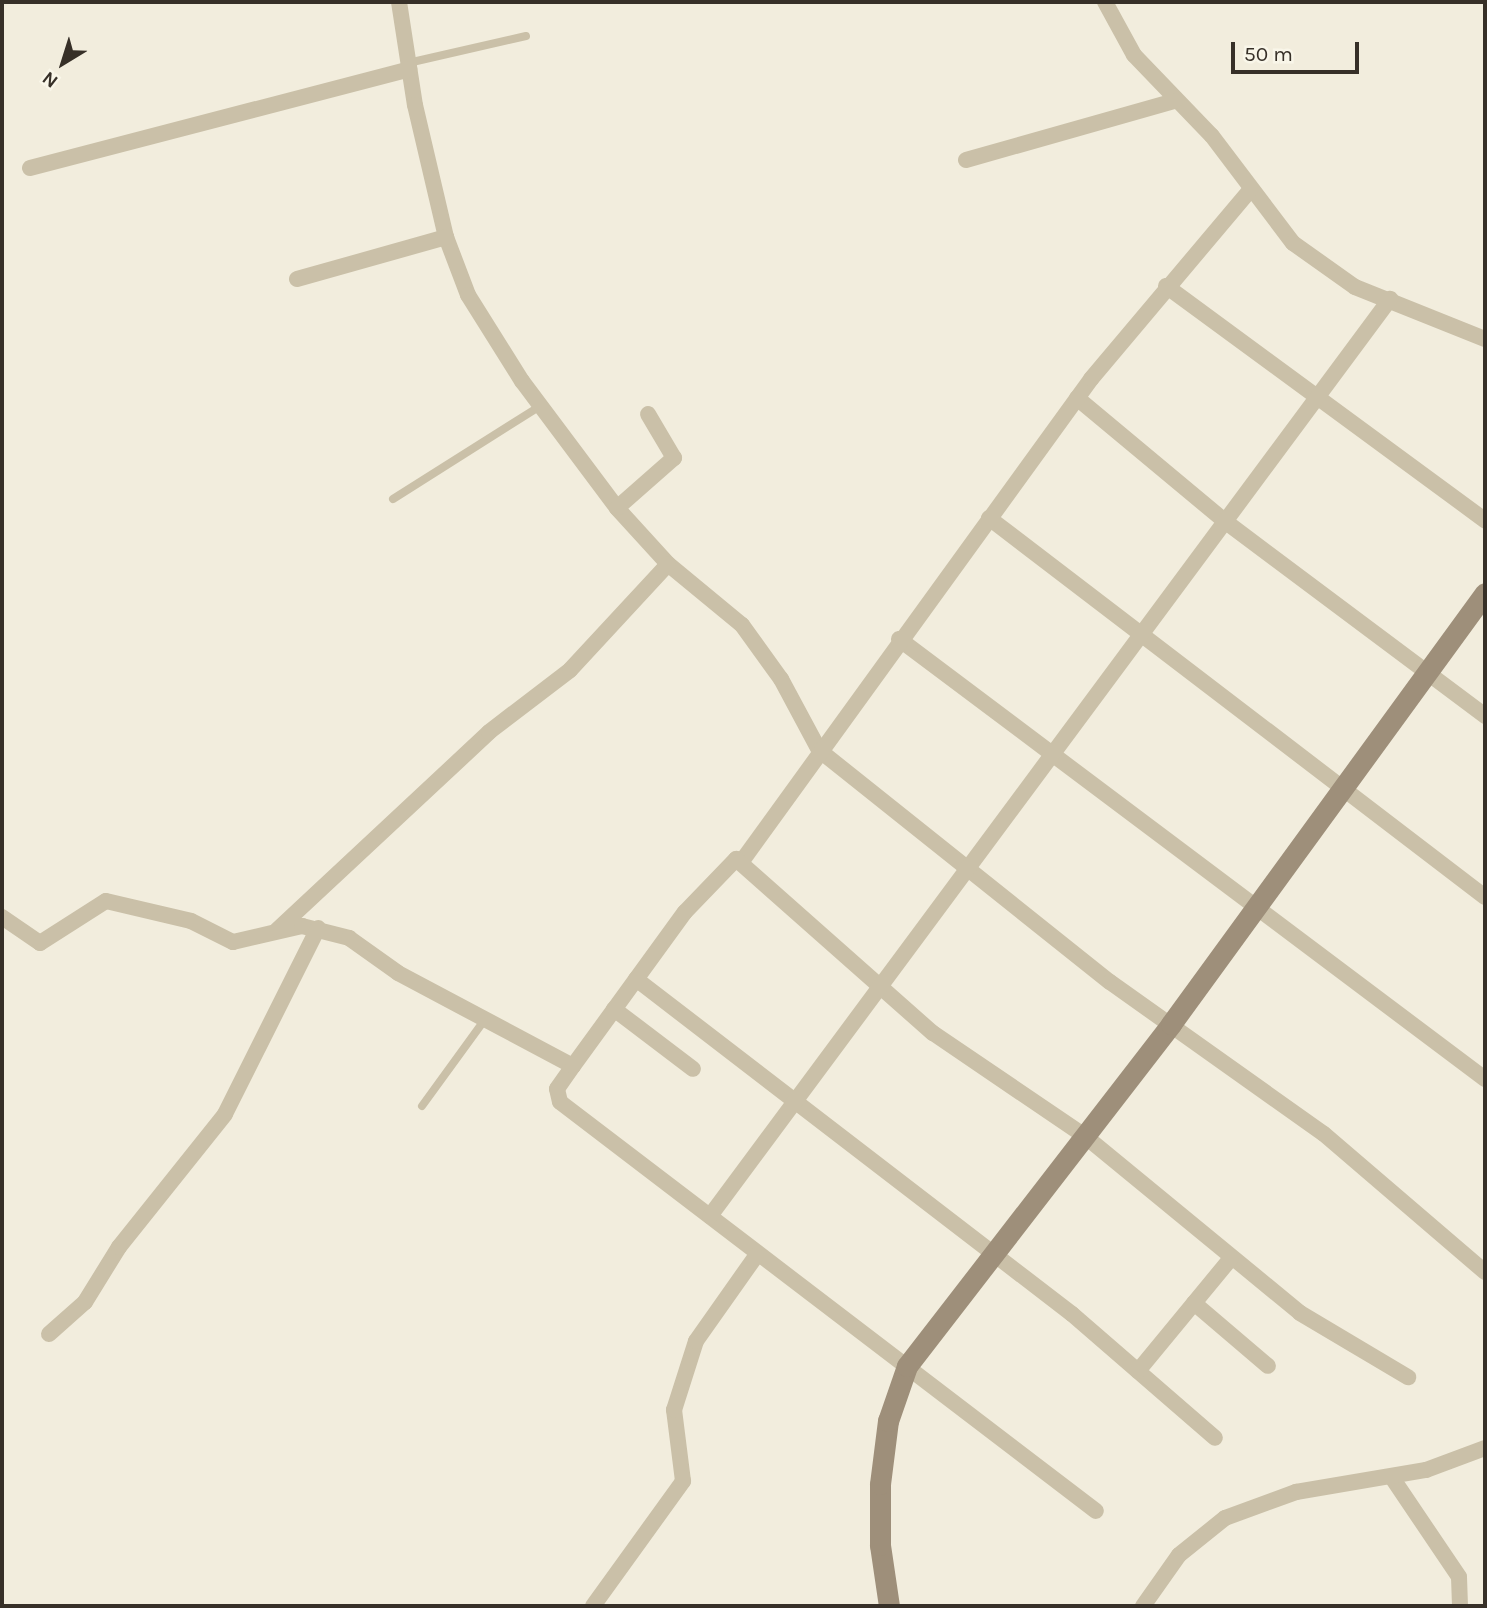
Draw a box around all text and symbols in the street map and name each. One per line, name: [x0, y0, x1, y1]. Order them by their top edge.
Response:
north arrow: [28, 28, 98, 98]
scale bar: [1235, 28, 1363, 72]
text: 50 m: [1244, 42, 1293, 66]
text: N: [38, 67, 62, 92]

